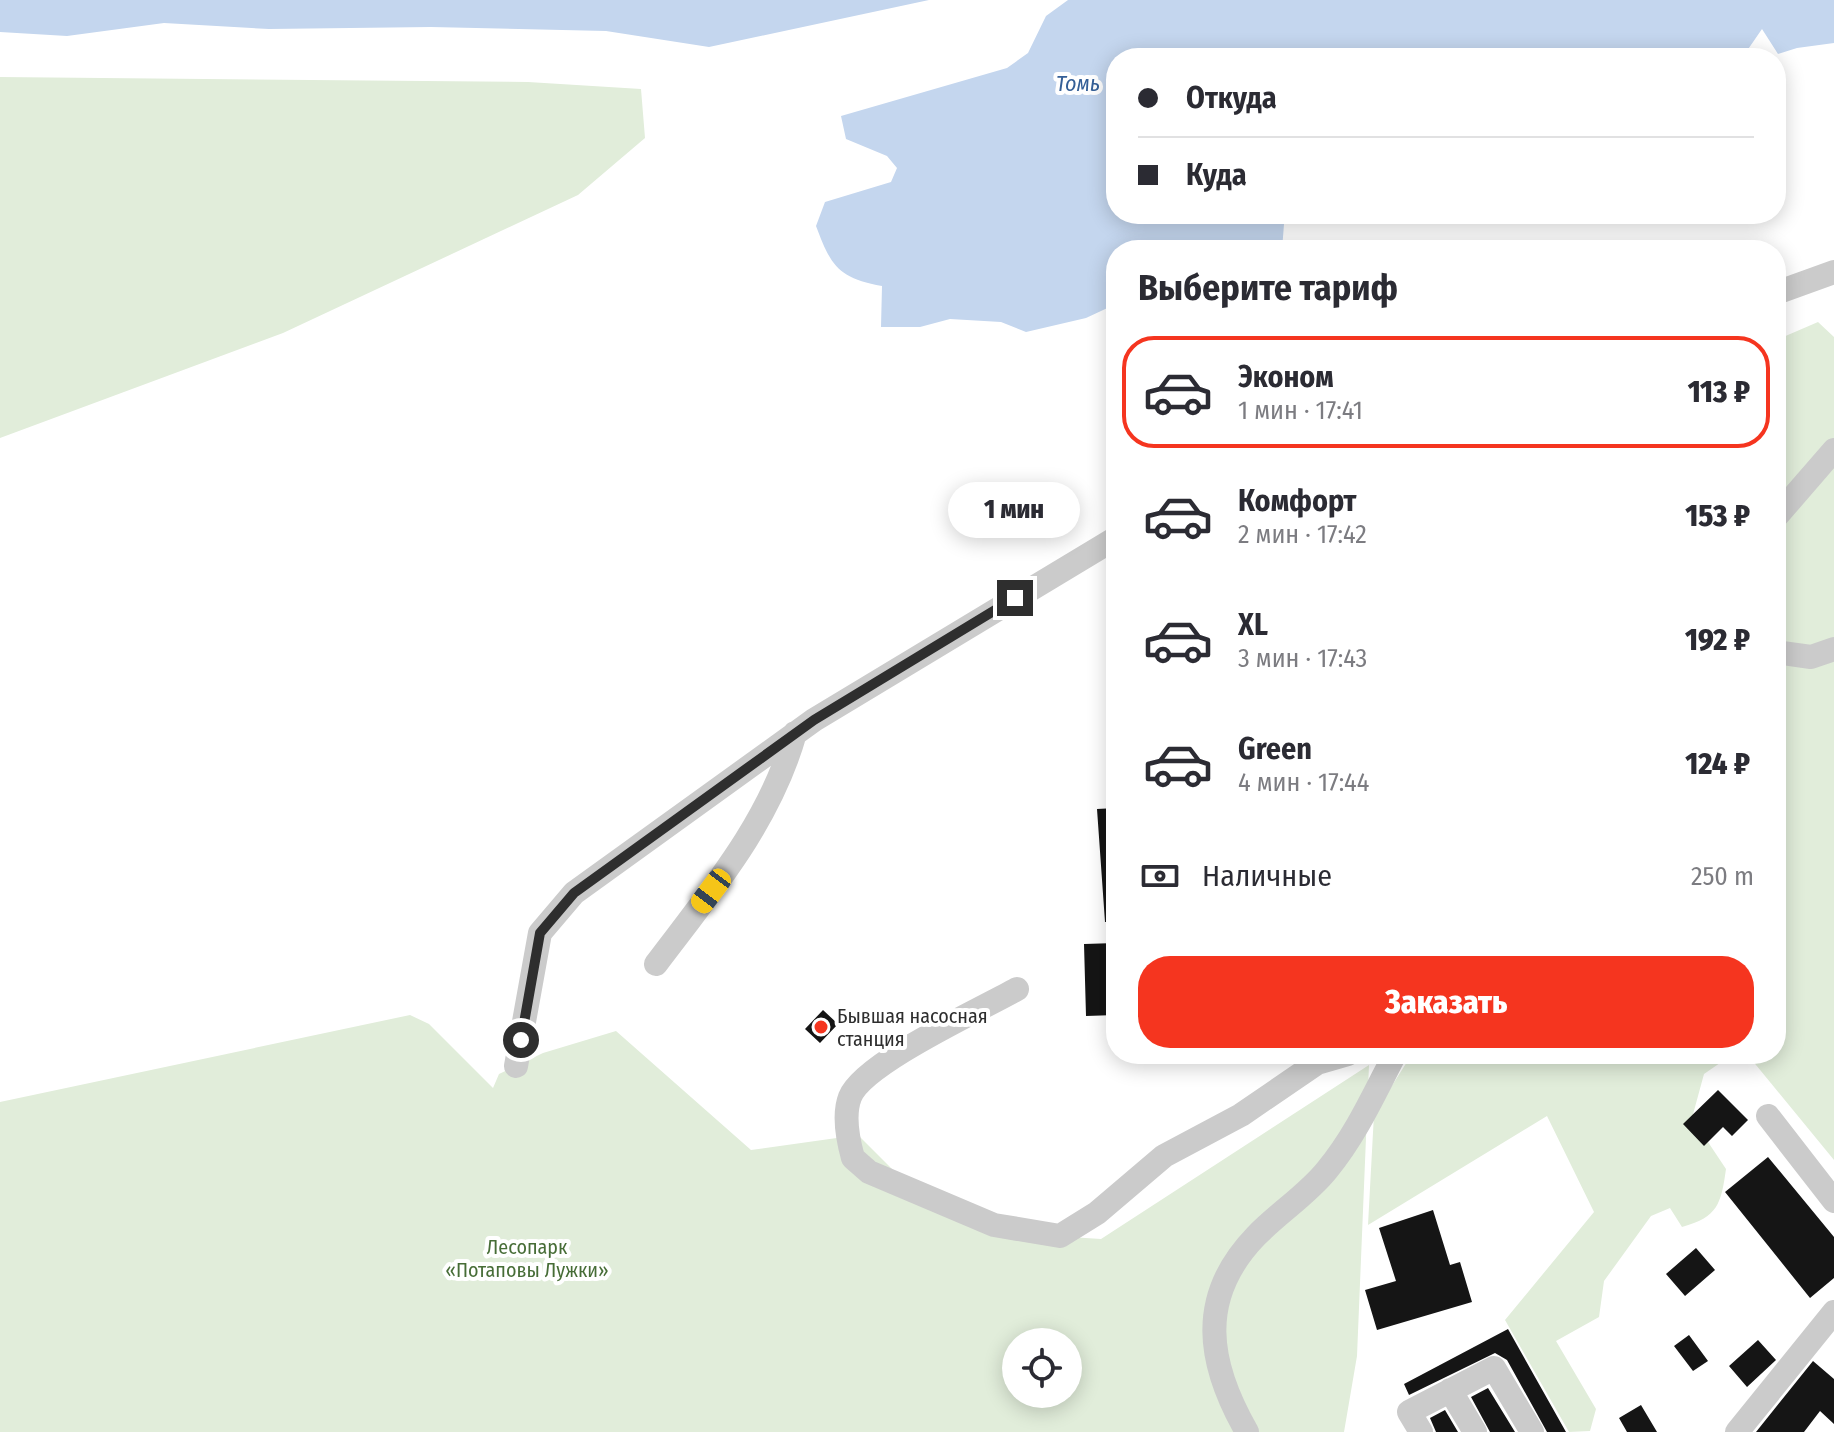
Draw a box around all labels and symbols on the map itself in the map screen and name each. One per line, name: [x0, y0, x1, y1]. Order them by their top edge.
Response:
water label: Томь: [1056, 70, 1100, 97]
callout: 1 мин: [949, 482, 1081, 538]
route end: [997, 580, 1033, 616]
car: [687, 865, 735, 917]
place label: Бывшая насосная станция: [837, 1004, 988, 1051]
marker: Бывшая насосная станция: [812, 1018, 830, 1036]
route start: [503, 1022, 539, 1058]
park label: Лесопарк «Потаповы Лужки»: [445, 1235, 609, 1282]

